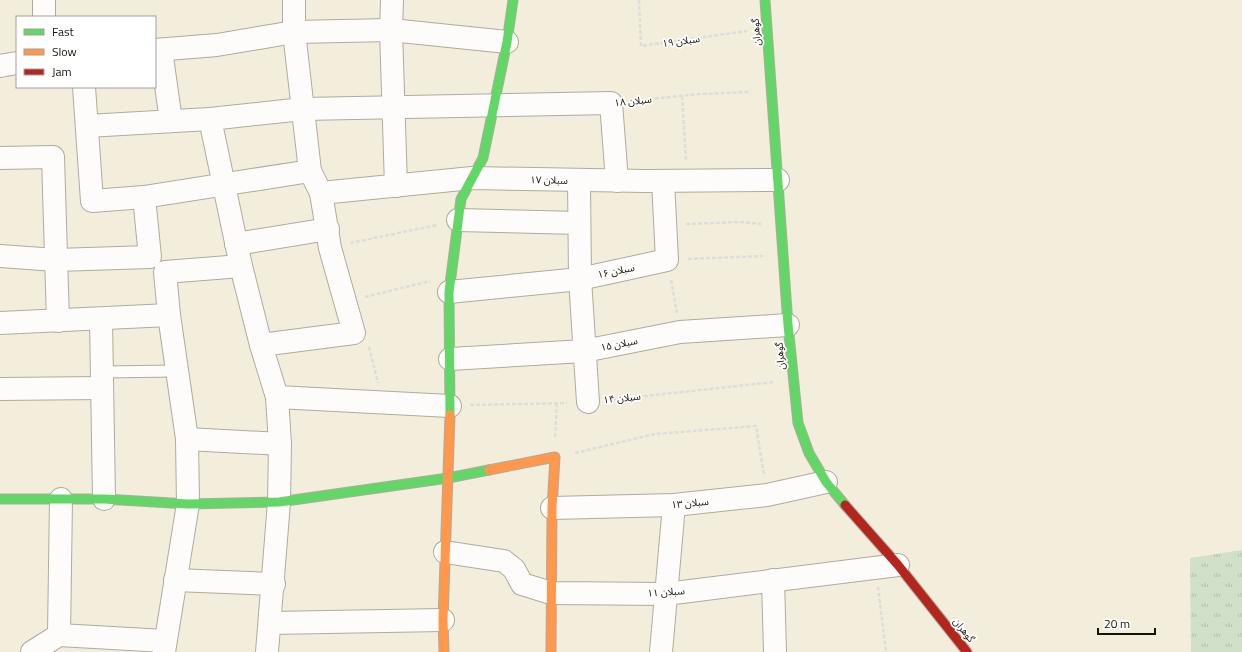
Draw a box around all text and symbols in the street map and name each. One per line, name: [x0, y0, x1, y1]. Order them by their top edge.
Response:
legend: [16, 16, 156, 88]
street label: گوهران: [747, 17, 764, 46]
text: Fast: [52, 22, 75, 41]
street label: سبلان ۱۹: [661, 31, 701, 51]
text: Slow: [52, 42, 77, 61]
text: Jam: [52, 62, 72, 81]
street label: سبلان ۱۸: [613, 92, 653, 110]
street label: سبلان ۱۷: [530, 172, 568, 188]
street label: سبلان ۱۶: [596, 260, 636, 282]
street label: سبلان ۱۵: [599, 333, 639, 355]
street label: گوهران: [771, 341, 789, 370]
street label: سبلان ۱۴: [602, 389, 642, 407]
street label: سبلان ۱۳: [671, 494, 710, 512]
street label: سبلان ۱۱: [647, 583, 686, 601]
scale bar: [1098, 610, 1155, 636]
text: 20 m: [1104, 614, 1130, 633]
street label: گوهران: [950, 615, 979, 646]

